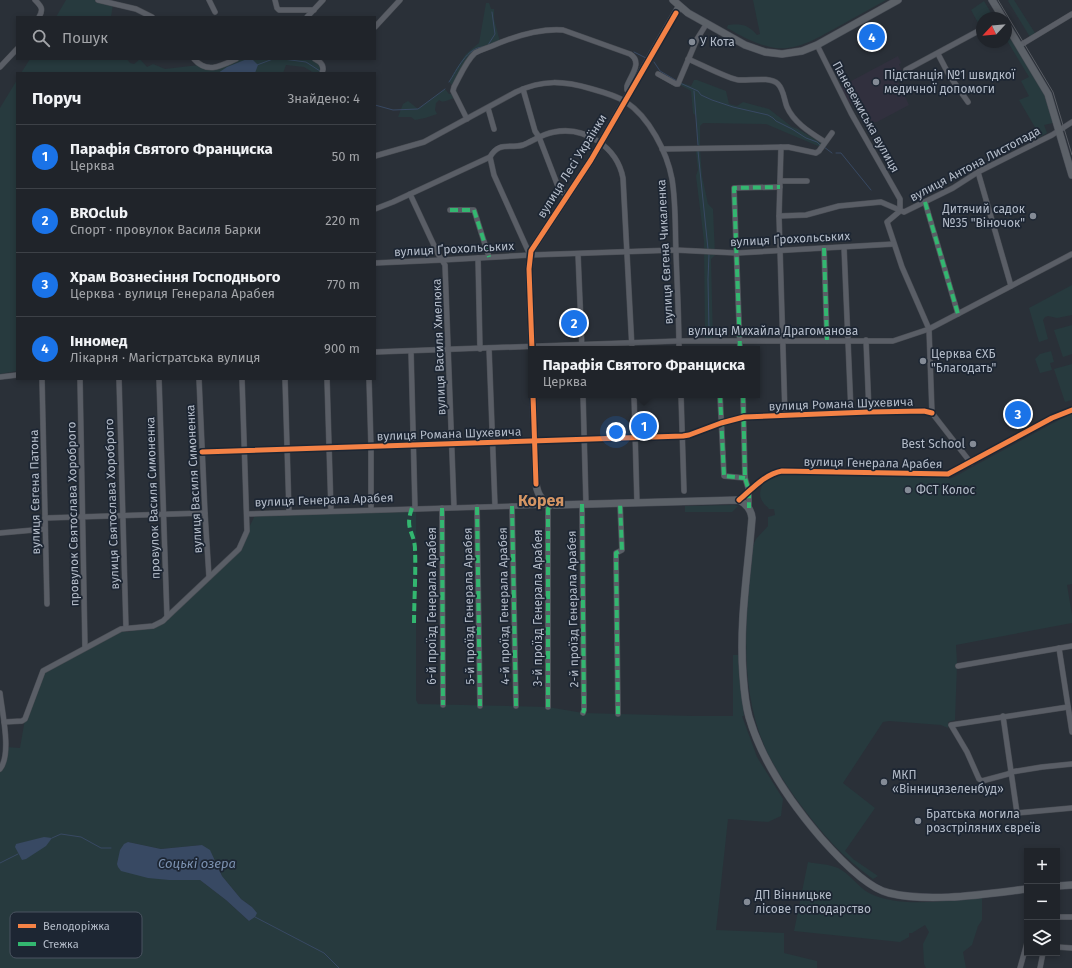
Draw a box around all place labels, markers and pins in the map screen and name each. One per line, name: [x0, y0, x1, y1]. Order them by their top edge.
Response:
pin: 4: [859, 22, 885, 52]
place label: У Кота: [700, 35, 735, 49]
marker: У Кота: [687, 37, 697, 47]
place label: Підстанція №1 швидкої медичної допомоги: [884, 68, 1016, 96]
marker: Підстанція №1 швидкої медичної допомоги: [871, 77, 881, 87]
place label: Дитячий садок №35 "Віночок": [941, 202, 1026, 230]
marker: Дитячий садок №35 "Віночок": [1028, 211, 1038, 221]
pin: 2: [561, 308, 587, 338]
place label: Церква ЄХБ "Благодать": [931, 347, 996, 375]
marker: Церква ЄХБ "Благодать": [918, 356, 928, 366]
pin: 3: [1005, 399, 1031, 429]
pin: 1: [631, 411, 657, 441]
place label: Best School: [901, 437, 965, 451]
marker: Best School: [968, 439, 978, 449]
place label: ФСТ Колос: [916, 483, 976, 497]
marker: ФСТ Колос: [903, 485, 913, 495]
place label: МКП «Вінницязеленбуд»: [892, 768, 1004, 796]
marker: МКП «Вінницязеленбуд»: [879, 777, 889, 787]
place label: Братська могила розстріляних євреїв: [926, 807, 1041, 835]
marker: Братська могила розстріляних євреїв: [913, 816, 923, 826]
place label: ДП Вінницьке лісове господарство: [754, 888, 871, 916]
marker: ДП Вінницьке лісове господарство: [742, 897, 752, 907]

